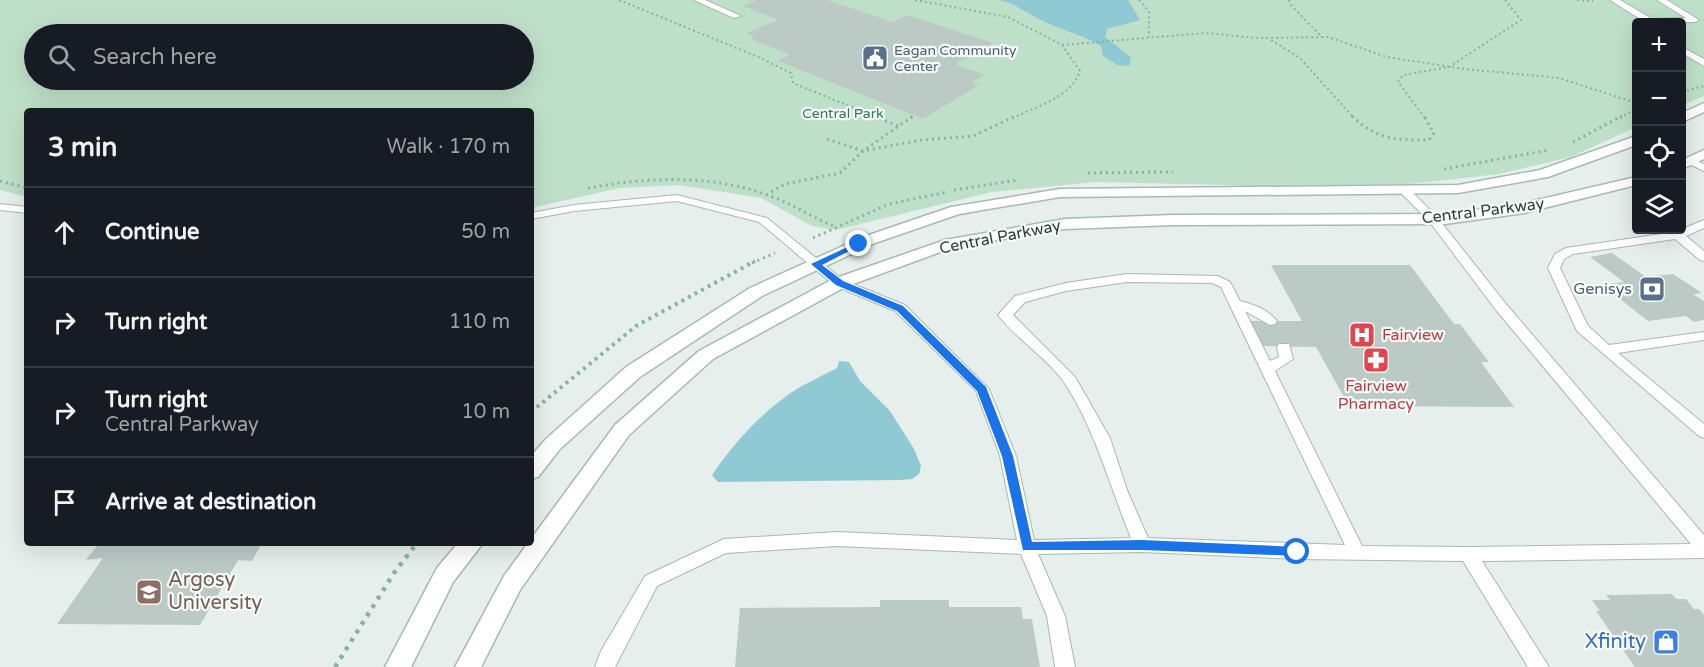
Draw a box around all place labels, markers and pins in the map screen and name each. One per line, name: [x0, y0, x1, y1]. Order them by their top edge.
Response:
place label: Eagan Community Center: [894, 42, 1017, 75]
public building icon: Eagan Community Center: [860, 43, 890, 73]
bank icon: Genisys: [1637, 274, 1667, 304]
place label: Genisys: [1573, 279, 1632, 299]
hospital icon: Fairview: [1347, 320, 1377, 350]
place label: Fairview: [1382, 325, 1444, 345]
pharmacy icon: Fairview Pharmacy: [1361, 345, 1391, 375]
place label: Fairview Pharmacy: [1338, 376, 1415, 414]
place label: Argosy University: [168, 568, 263, 615]
school or university icon: Argosy University: [134, 577, 164, 607]
shop icon: Xfinity: [1651, 627, 1681, 657]
place label: Xfinity: [1585, 630, 1646, 654]

